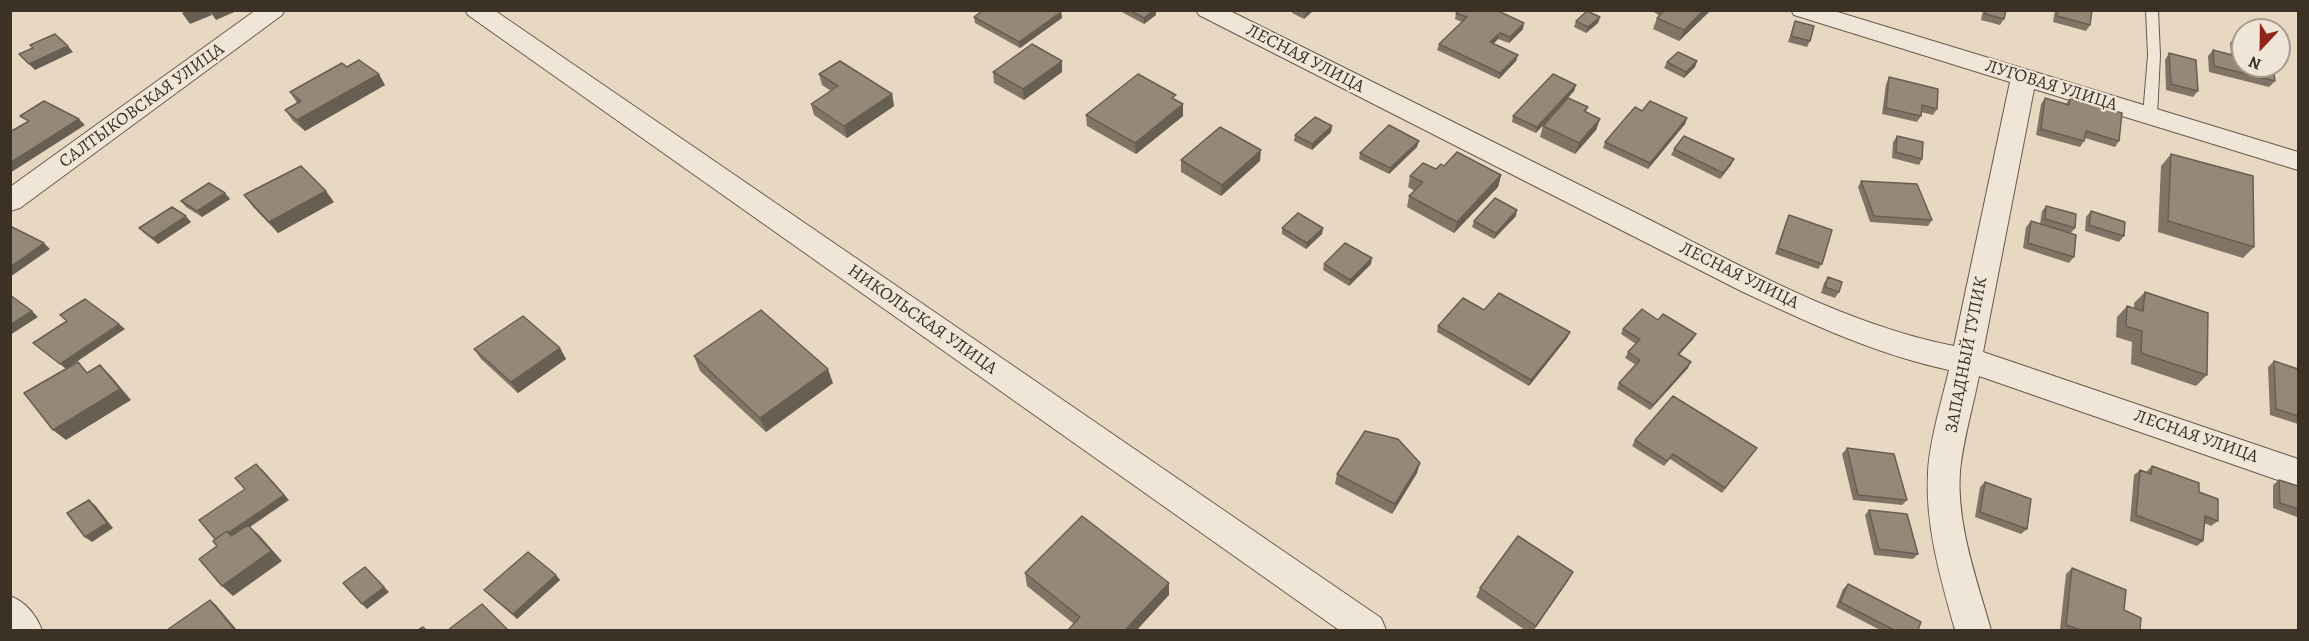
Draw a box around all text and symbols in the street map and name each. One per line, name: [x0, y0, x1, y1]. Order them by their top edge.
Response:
north arrow: [2231, 18, 2291, 78]
street label: ЛЕСНАЯ УЛИЦА: [1242, 20, 1368, 98]
street label: САЛТЫКОВСКАЯ УЛИЦА: [55, 39, 229, 173]
text: N: [2245, 50, 2265, 75]
street label: ЛУГОВАЯ УЛИЦА: [1982, 56, 2120, 116]
street label: ЛЕСНАЯ УЛИЦА: [1676, 238, 1802, 314]
street label: НИКОЛЬСКАЯ УЛИЦА: [843, 260, 1001, 380]
street label: ЗАПАДНЫЙ ТУПИК: [1941, 275, 1993, 435]
street label: ЛЕСНАЯ УЛИЦА: [2131, 406, 2261, 468]

